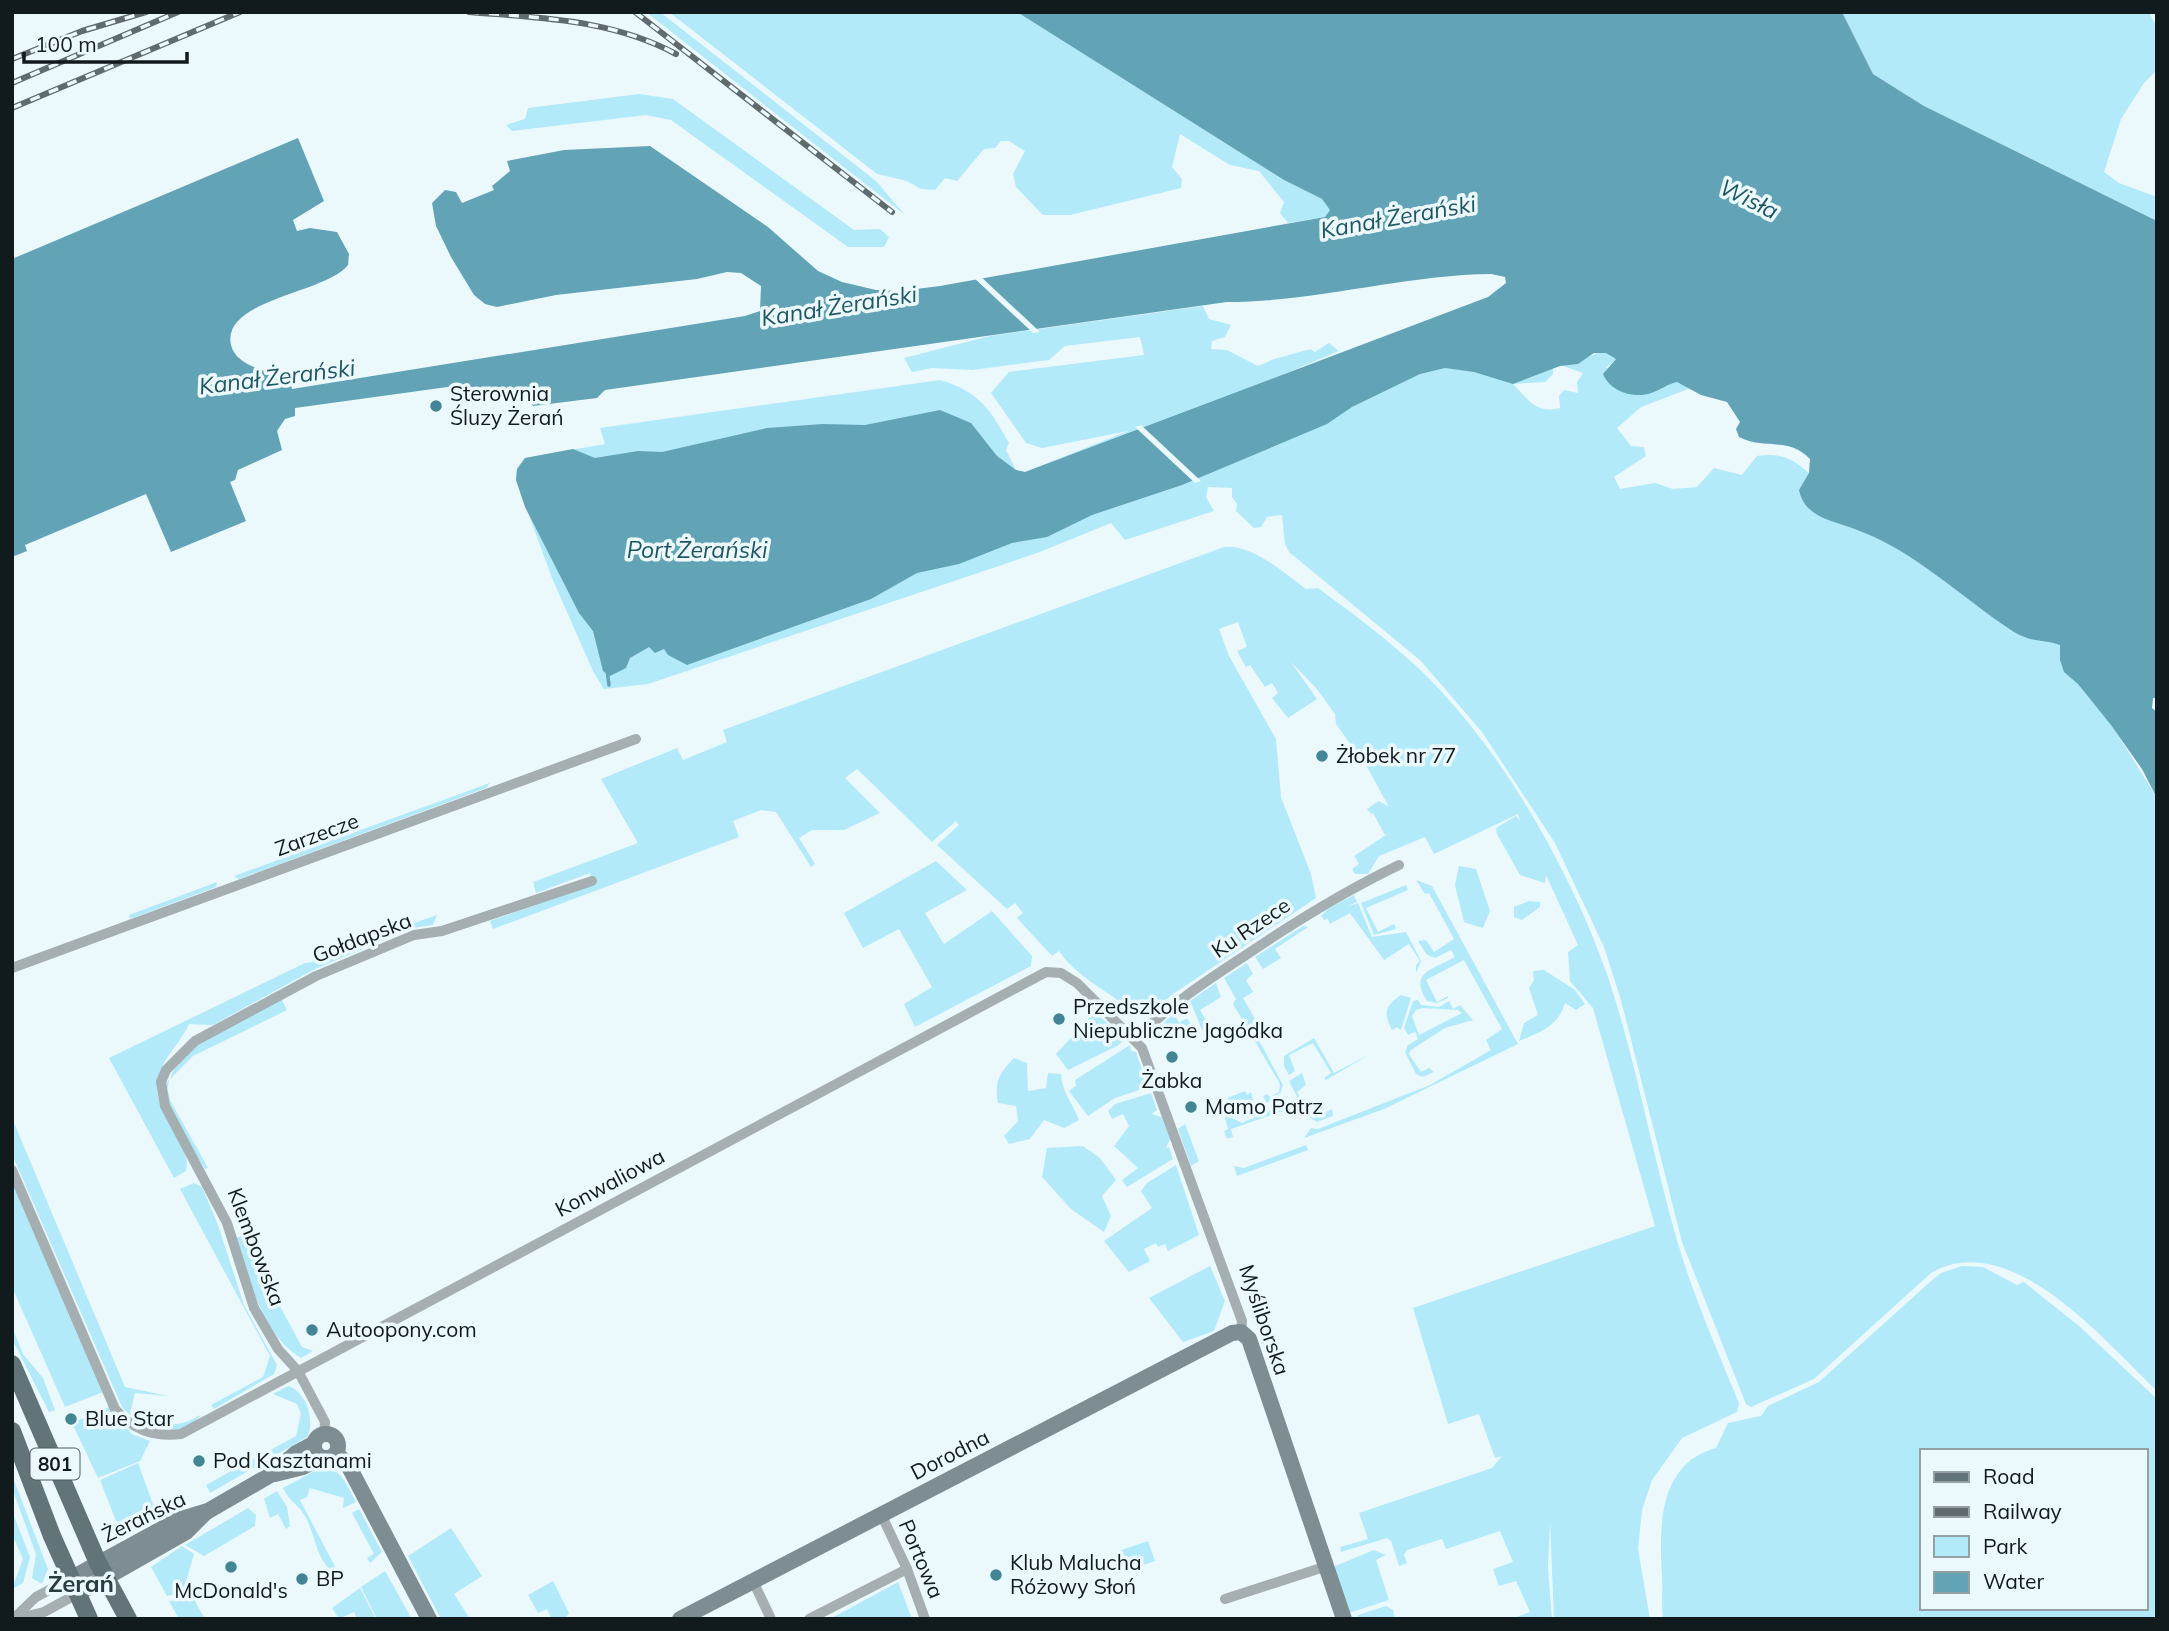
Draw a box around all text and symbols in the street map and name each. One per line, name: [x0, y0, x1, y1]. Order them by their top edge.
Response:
scale bar: [24, 21, 187, 65]
text: 100 m: [35, 31, 97, 57]
water label: Wisła: [1715, 172, 1783, 225]
water label: Kanał Żerański: [1318, 188, 1478, 244]
water label: Kanał Żerański: [759, 279, 919, 332]
water label: Kanał Żerański: [197, 352, 357, 400]
place label: Sterownia Śluzy Żerań: [450, 380, 564, 430]
marker: Sterownia Śluzy Żerań: [428, 398, 444, 414]
water label: Port Żerański: [627, 535, 768, 564]
place label: Żłobek nr 77: [1336, 742, 1456, 768]
marker: Żłobek nr 77: [1314, 748, 1330, 764]
street label: Zarzecze: [271, 807, 362, 861]
street label: Ku Rzece: [1206, 892, 1295, 963]
street label: Gołdapska: [308, 906, 415, 968]
place label: Przedszkole Niepubliczne Jagódka: [1073, 993, 1283, 1043]
marker: Przedszkole Niepubliczne Jagódka: [1051, 1011, 1067, 1027]
marker: Żabka: [1164, 1049, 1180, 1065]
place label: Żabka: [1142, 1067, 1202, 1093]
place label: Mamo Patrz: [1205, 1093, 1323, 1119]
marker: Mamo Patrz: [1183, 1099, 1199, 1115]
street label: Konwaliowa: [550, 1142, 669, 1222]
street label: Klembowska: [223, 1184, 291, 1309]
street label: Myśliborska: [1234, 1261, 1296, 1378]
place label: Autoopony.com: [326, 1316, 477, 1342]
marker: Autoopony.com: [304, 1322, 320, 1338]
place label: Blue Star: [85, 1405, 174, 1431]
marker: Blue Star: [63, 1411, 79, 1427]
street label: Dorodna: [906, 1423, 993, 1485]
place label: Pod Kasztanami: [213, 1447, 372, 1473]
road number: 801: [30, 1448, 80, 1480]
legend: [1920, 1449, 2148, 1610]
marker: Pod Kasztanami: [191, 1453, 207, 1469]
text: Road: [1983, 1463, 2034, 1489]
street label: Żerańska: [98, 1485, 190, 1547]
text: Railway: [1983, 1498, 2062, 1524]
street label: Portowa: [894, 1515, 950, 1602]
text: Park: [1983, 1533, 2027, 1559]
place label: Klub Malucha Różowy Słoń: [1010, 1549, 1142, 1599]
marker: McDonald's: [223, 1559, 239, 1575]
place label: BP: [316, 1565, 344, 1591]
marker: Klub Malucha Różowy Słoń: [988, 1567, 1004, 1583]
district label: Żerań: [48, 1568, 114, 1598]
text: Water: [1983, 1568, 2044, 1594]
marker: BP: [294, 1571, 310, 1587]
place label: McDonald's: [174, 1577, 288, 1603]

